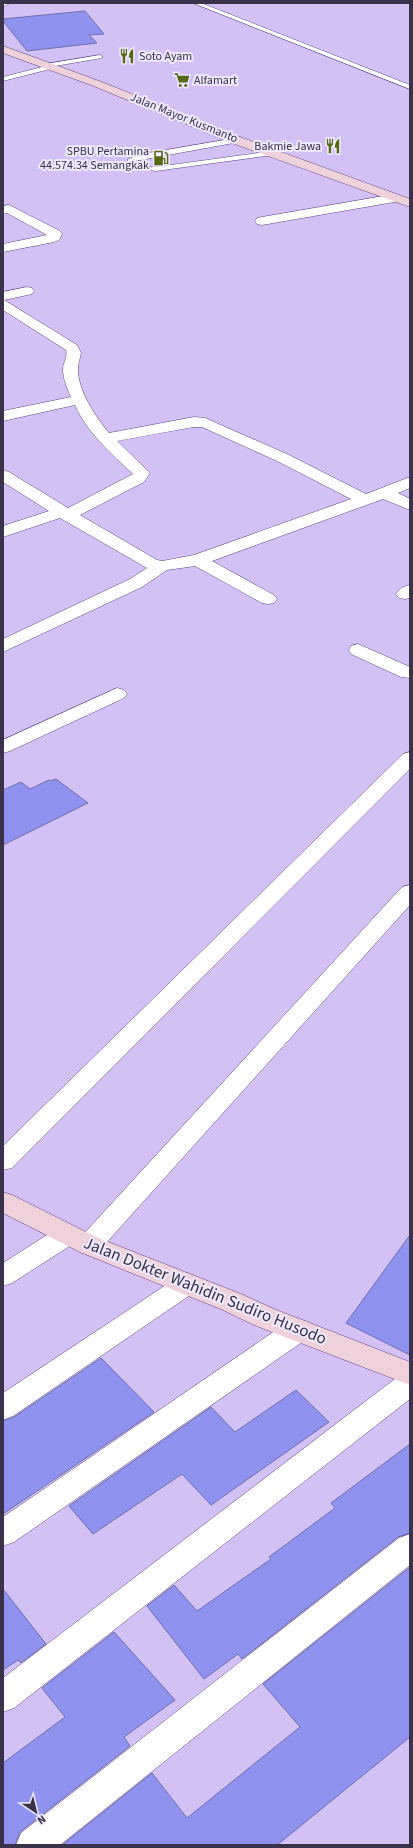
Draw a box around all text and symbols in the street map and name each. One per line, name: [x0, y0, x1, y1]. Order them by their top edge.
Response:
restaurant icon: Soto Ayam: [118, 47, 136, 65]
place label: Soto Ayam: [139, 48, 192, 65]
supermarket icon: Alfamart: [173, 71, 191, 89]
place label: Alfamart: [194, 72, 237, 89]
street label: Jalan Mayor Kusmanto: [128, 89, 240, 147]
restaurant icon: Bakmie Jawa: [324, 137, 342, 155]
place label: Bakmie Jawa: [254, 138, 321, 155]
place label: SPBU Pertamina 44.574.34 Semangkak: [40, 143, 149, 174]
fuel station icon: SPBU Pertamina 44.574.34 Semangkak: [152, 149, 170, 167]
street label: Jalan Dokter Wahidin Sudiro Husodo: [80, 1231, 330, 1351]
north arrow: [16, 1792, 56, 1832]
text: N: [34, 1812, 49, 1828]

